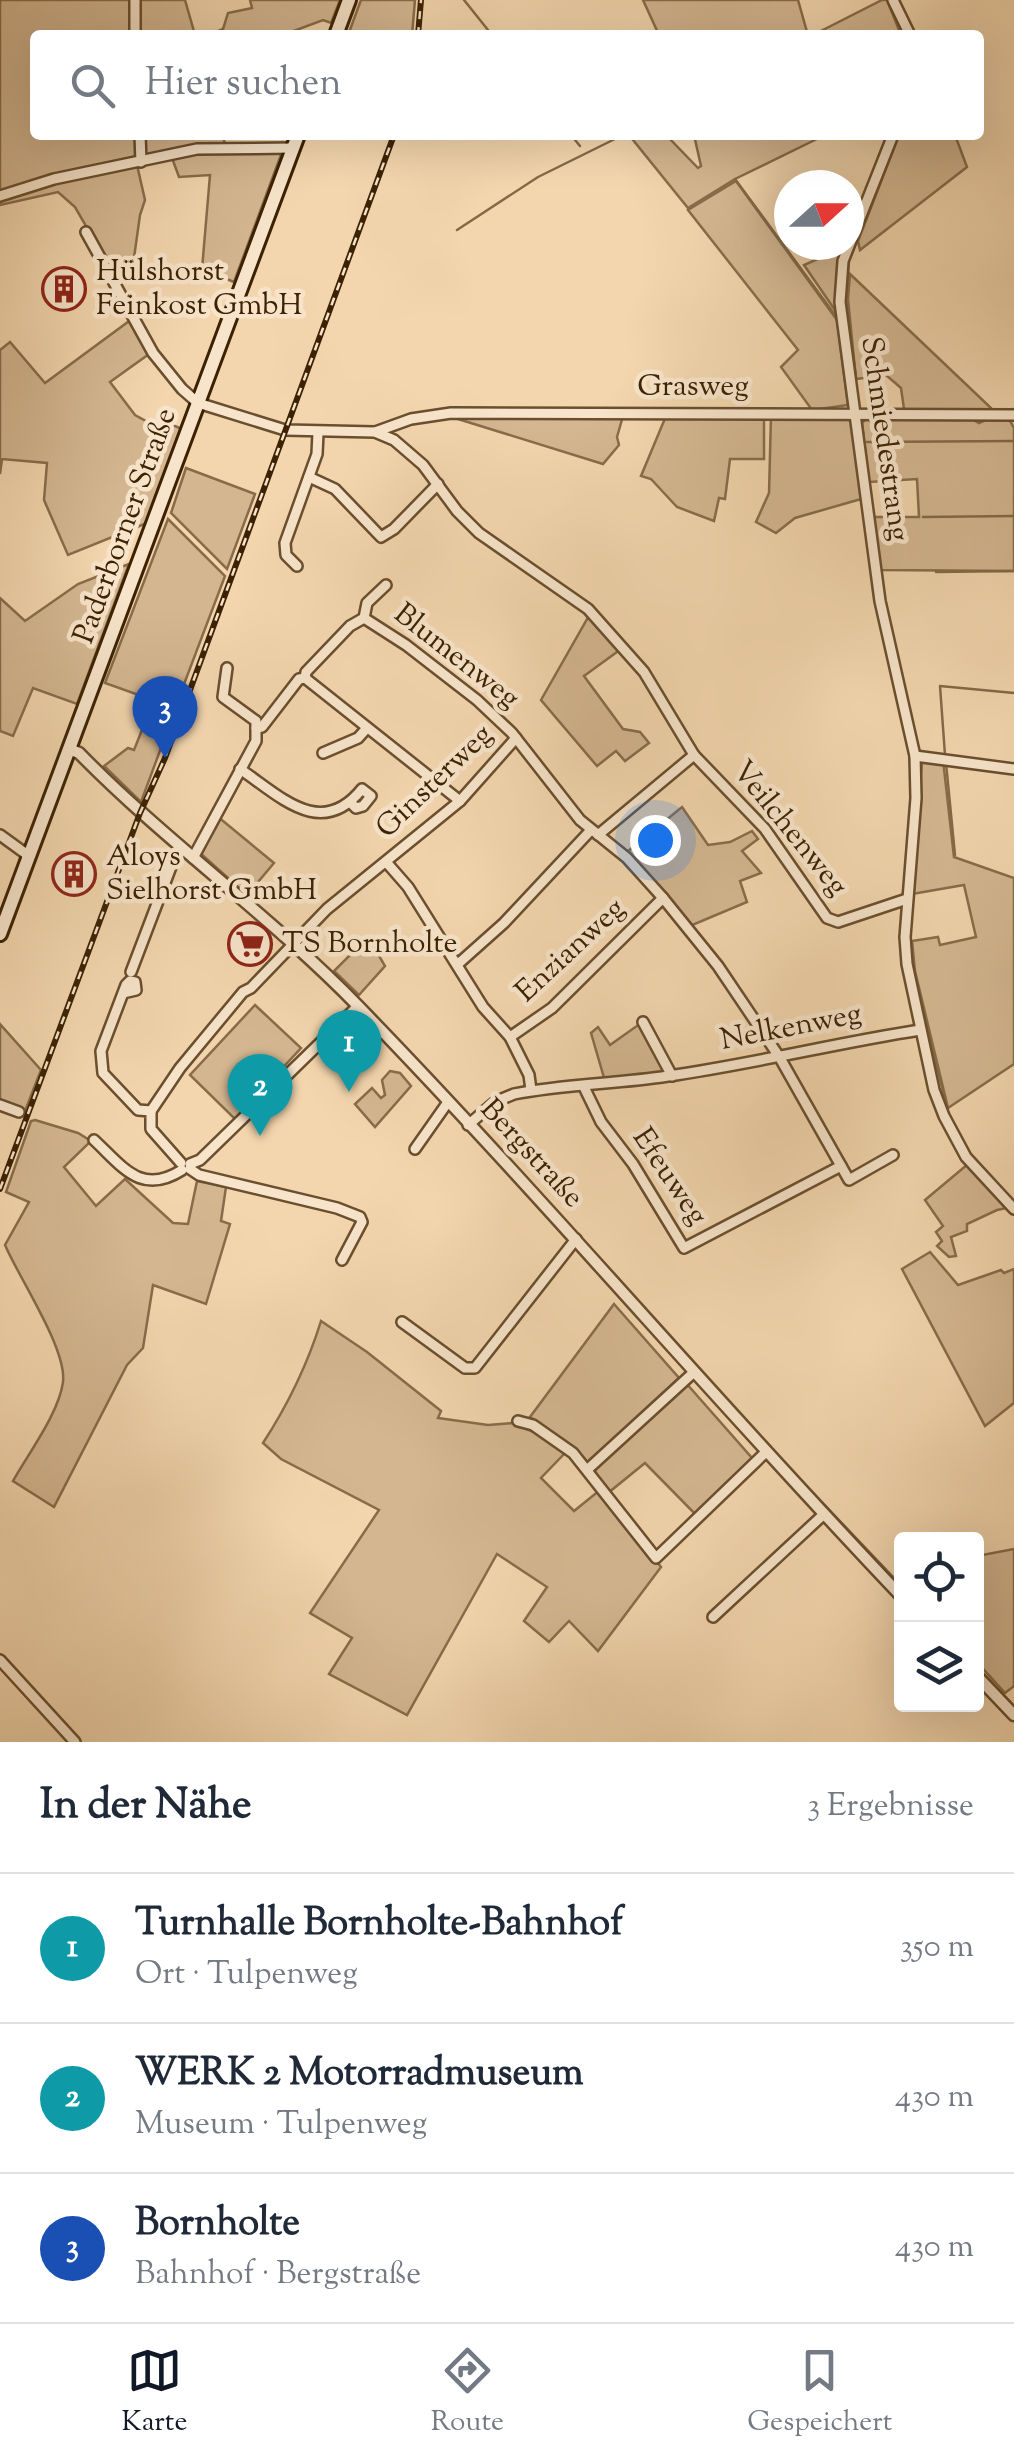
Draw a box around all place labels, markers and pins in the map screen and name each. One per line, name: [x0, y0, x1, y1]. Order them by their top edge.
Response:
place label: Hülshorst Feinkost GmbH: [96, 251, 302, 328]
building icon: Hülshorst Feinkost GmbH: [41, 266, 87, 312]
pin: 3: [132, 676, 198, 758]
place label: Aloys Sielhorst GmbH: [106, 836, 317, 913]
building icon: Aloys Sielhorst GmbH: [51, 851, 97, 897]
supermarket icon: TS Bornholte: [227, 921, 273, 967]
place label: TS Bornholte: [282, 923, 458, 966]
pin: 1: [316, 1010, 382, 1092]
pin: 2: [228, 1054, 292, 1136]

